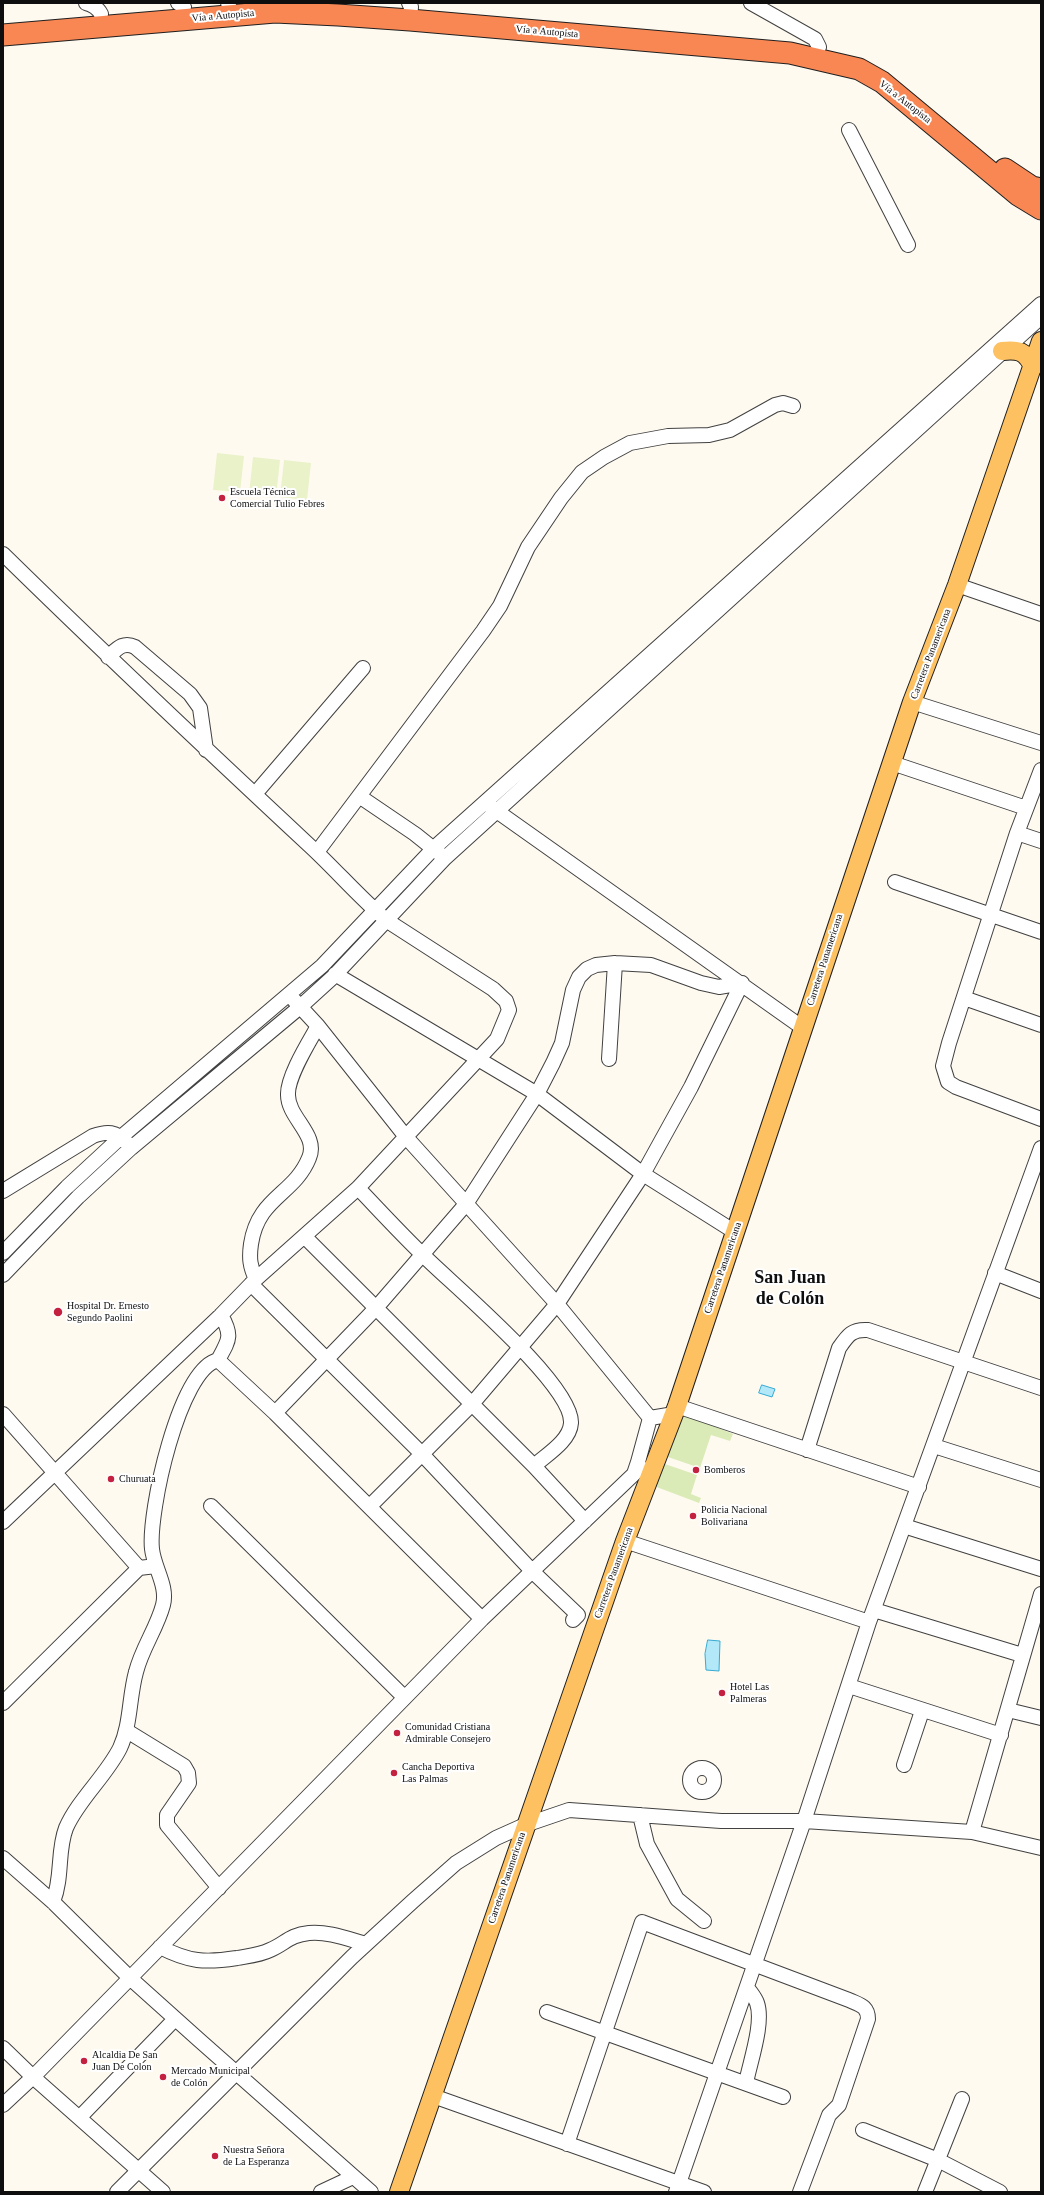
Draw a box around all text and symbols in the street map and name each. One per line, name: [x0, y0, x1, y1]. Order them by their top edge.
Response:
street label: Vía a Autopista: [191, 7, 255, 25]
street label: Vía a Autopista: [515, 23, 579, 41]
street label: Vía a Autopista: [877, 78, 933, 126]
place label: Escuela Técnica Comercial Tulio Febres: [230, 486, 325, 510]
marker: Escuela Técnica Comercial Tulio Febres: [217, 493, 227, 503]
street label: Carretera Panamericana: [908, 607, 954, 701]
street label: Carretera Panamericana: [804, 913, 846, 1007]
street label: Carretera Panamericana: [702, 1221, 744, 1315]
district label: San Juan de Colón: [754, 1267, 826, 1310]
place label: Hospital Dr. Ernesto Segundo Paolini: [67, 1300, 149, 1324]
marker: Hospital Dr. Ernesto Segundo Paolini: [52, 1306, 64, 1318]
place label: Bomberos: [704, 1464, 745, 1476]
marker: Bomberos: [691, 1465, 701, 1475]
place label: Churuata: [119, 1473, 156, 1485]
marker: Churuata: [106, 1474, 116, 1484]
place label: Policia Nacional Bolivariana: [701, 1504, 767, 1528]
marker: Policia Nacional Bolivariana: [688, 1511, 698, 1521]
street label: Carretera Panamericana: [592, 1526, 636, 1620]
place label: Hotel Las Palmeras: [730, 1681, 769, 1704]
marker: Hotel Las Palmeras: [717, 1688, 727, 1698]
place label: Comunidad Cristiana Admirable Consejero: [405, 1721, 491, 1744]
marker: Comunidad Cristiana Admirable Consejero: [392, 1728, 402, 1738]
place label: Cancha Deportiva Las Palmas: [402, 1761, 474, 1784]
marker: Cancha Deportiva Las Palmas: [389, 1768, 399, 1778]
street label: Carretera Panamericana: [486, 1831, 528, 1925]
place label: Alcaldia De San Juan De Colon: [92, 2049, 158, 2072]
marker: Alcaldia De San Juan De Colon: [79, 2056, 89, 2066]
place label: Mercado Municipal de Colón: [171, 2065, 250, 2088]
marker: Mercado Municipal de Colón: [158, 2072, 168, 2082]
place label: Nuestra Señora de La Esperanza: [223, 2144, 289, 2168]
marker: Nuestra Señora de La Esperanza: [210, 2151, 220, 2161]

